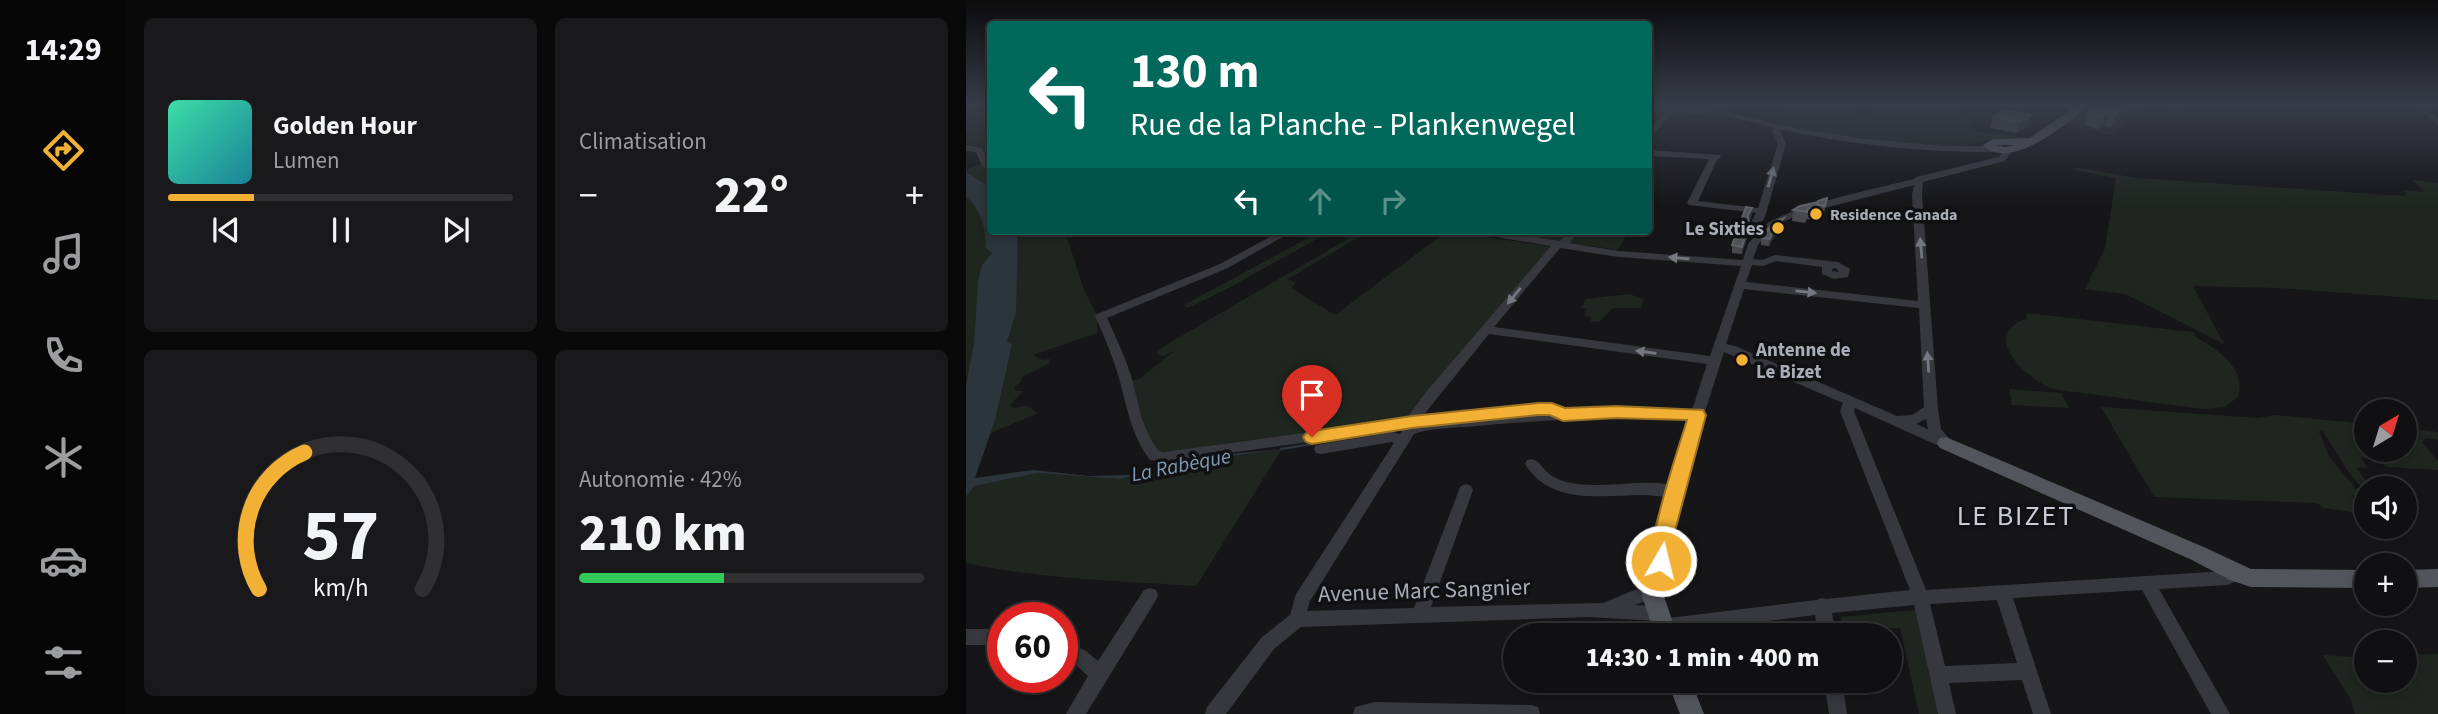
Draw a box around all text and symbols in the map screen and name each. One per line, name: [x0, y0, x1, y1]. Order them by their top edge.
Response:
text: 14:29: [24, 27, 102, 73]
text: 130 m: [1130, 37, 1259, 107]
icon: left: [1015, 49, 1106, 140]
text: Rue de la Planche - Plankenwegel: [1130, 102, 1576, 148]
text: Golden Hour: [273, 107, 417, 144]
text: Climatisation: [579, 125, 707, 158]
icon: directions: [39, 126, 88, 175]
text: Lumen: [273, 144, 340, 177]
text: 22°: [714, 159, 789, 233]
one-way arrow: [1766, 166, 1776, 187]
text: −: [579, 169, 598, 223]
text: +: [905, 169, 924, 223]
icon: left: [1228, 182, 1266, 220]
icon: ahead: [1301, 182, 1339, 220]
icon: right: [1374, 182, 1412, 220]
place label: Residence Canada: [1830, 204, 1958, 226]
marker: Residence Canada: [1808, 206, 1824, 222]
icon: previous: [207, 211, 245, 249]
icon: pause: [322, 211, 360, 249]
icon: next: [437, 211, 475, 249]
place label: Le Sixties: [1685, 216, 1764, 243]
marker: Le Sixties: [1770, 220, 1786, 236]
icon: music: [39, 229, 88, 278]
one-way arrow: [1916, 237, 1927, 259]
one-way arrow: [1667, 252, 1689, 263]
one-way arrow: [1796, 287, 1818, 298]
one-way arrow: [1507, 288, 1522, 305]
icon: phone: [39, 331, 88, 380]
place label: Antenne de Le Bizet: [1755, 337, 1851, 386]
one-way arrow: [1635, 346, 1657, 357]
one-way arrow: [1922, 351, 1933, 373]
marker: Antenne de Le Bizet: [1734, 352, 1750, 368]
pin: [1282, 365, 1342, 437]
icon: arrive: [1293, 376, 1331, 414]
north arrow: [2354, 399, 2417, 462]
map controls: [2354, 399, 2417, 693]
icon: climate: [39, 433, 88, 482]
water label: La Rabèque: [1128, 441, 1234, 489]
text: Autonomie · 42%: [579, 463, 742, 496]
button: sound: [2354, 476, 2417, 539]
text: 57: [302, 484, 379, 588]
district label: LE BIZET: [1957, 496, 2075, 536]
text: 210 km: [579, 497, 747, 571]
position arrow: [1624, 524, 1698, 598]
icon: car: [39, 536, 88, 585]
button: +: [2354, 553, 2417, 616]
text: km/h: [313, 570, 368, 606]
street label: Avenue Marc Sangnier: [1317, 570, 1532, 611]
speed limit sign: 60: [987, 602, 1078, 693]
button: −: [2354, 630, 2417, 693]
icon: filters: [39, 638, 88, 687]
text: 14:30 · 1 min · 400 m: [1586, 639, 1819, 676]

